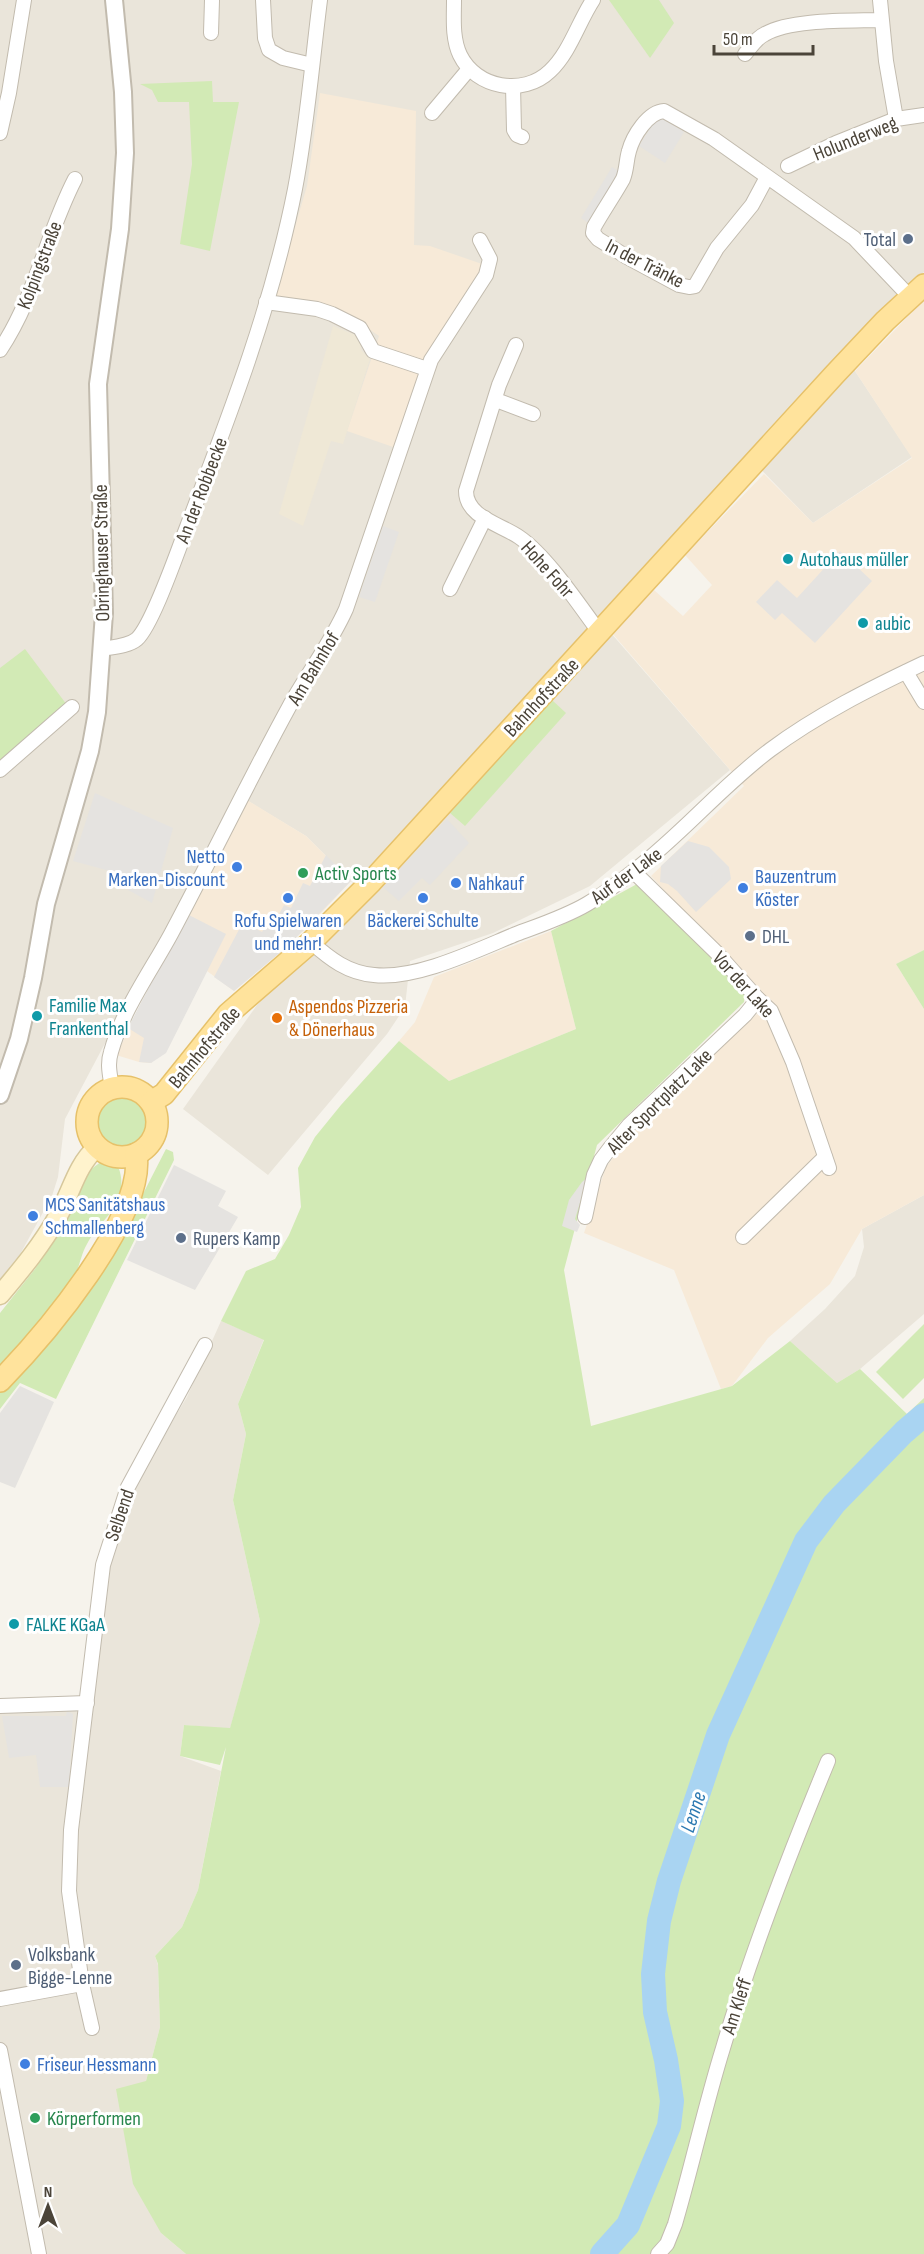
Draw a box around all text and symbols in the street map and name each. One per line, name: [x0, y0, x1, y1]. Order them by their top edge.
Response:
scale bar: [714, 18, 813, 56]
text: 50 m: [723, 29, 753, 50]
street label: Holunderweg: [810, 111, 901, 167]
street label: Kolpingstraße: [12, 218, 68, 313]
place label: Total: [863, 228, 896, 252]
marker: Total: [901, 232, 915, 246]
street label: In der Tränke: [601, 234, 688, 294]
street label: An der Robbecke: [170, 434, 233, 548]
street label: Obringhauser Straße: [89, 484, 115, 622]
street label: Hohe Fohr: [516, 536, 579, 603]
place label: Autohaus müller: [799, 548, 909, 572]
marker: Autohaus müller: [781, 552, 795, 566]
place label: aubic: [875, 612, 911, 636]
marker: aubic: [856, 616, 870, 630]
street label: Am Bahnhof: [282, 627, 345, 710]
street label: Bahnhofstraße: [499, 653, 584, 742]
street label: Auf der Lake: [586, 842, 667, 910]
place label: Netto Marken-Discount: [108, 845, 225, 892]
marker: Netto Marken-Discount: [230, 860, 244, 874]
place label: Activ Sports: [314, 862, 397, 886]
place label: Bauzentrum Köster: [755, 865, 837, 912]
marker: Activ Sports: [296, 866, 310, 880]
place label: Nahkauf: [468, 872, 524, 896]
marker: Nahkauf: [449, 876, 463, 890]
marker: Bauzentrum Köster: [736, 881, 750, 895]
marker: Rofu Spielwaren und mehr!: [281, 891, 295, 905]
marker: Bäckerei Schulte: [416, 891, 430, 905]
place label: Rofu Spielwaren und mehr!: [234, 909, 342, 956]
place label: Bäckerei Schulte: [367, 909, 479, 933]
place label: DHL: [762, 925, 790, 949]
marker: DHL: [743, 929, 757, 943]
street label: Vor der Lake: [707, 946, 779, 1023]
place label: Familie Max Frankenthal: [49, 994, 128, 1041]
place label: Aspendos Pizzeria & Dönerhaus: [288, 995, 408, 1042]
street label: Bahnhofstraße: [164, 1002, 246, 1093]
marker: Familie Max Frankenthal: [30, 1009, 44, 1023]
marker: Aspendos Pizzeria & Dönerhaus: [270, 1011, 284, 1025]
street label: Alter Sportplatz Lake: [601, 1044, 717, 1160]
place label: MCS Sanitätshaus Schmallenberg: [45, 1193, 166, 1240]
marker: MCS Sanitätshaus Schmallenberg: [26, 1209, 40, 1223]
place label: Rupers Kamp: [193, 1227, 280, 1251]
marker: Rupers Kamp: [174, 1231, 188, 1245]
street label: Selbend: [100, 1486, 140, 1545]
place label: FALKE KGaA: [26, 1613, 105, 1637]
marker: FALKE KGaA: [7, 1617, 21, 1631]
water label: Lenne: [675, 1789, 712, 1836]
place label: Volksbank Bigge-Lenne: [28, 1943, 112, 1990]
marker: Volksbank Bigge-Lenne: [9, 1958, 23, 1972]
street label: Am Kleff: [716, 1975, 757, 2038]
place label: Friseur Hessmann: [37, 2053, 157, 2077]
marker: Friseur Hessmann: [18, 2057, 32, 2071]
place label: Körperformen: [47, 2107, 141, 2131]
marker: Körperformen: [28, 2111, 42, 2125]
north arrow: [18, 2176, 78, 2236]
text: N: [44, 2183, 52, 2202]

